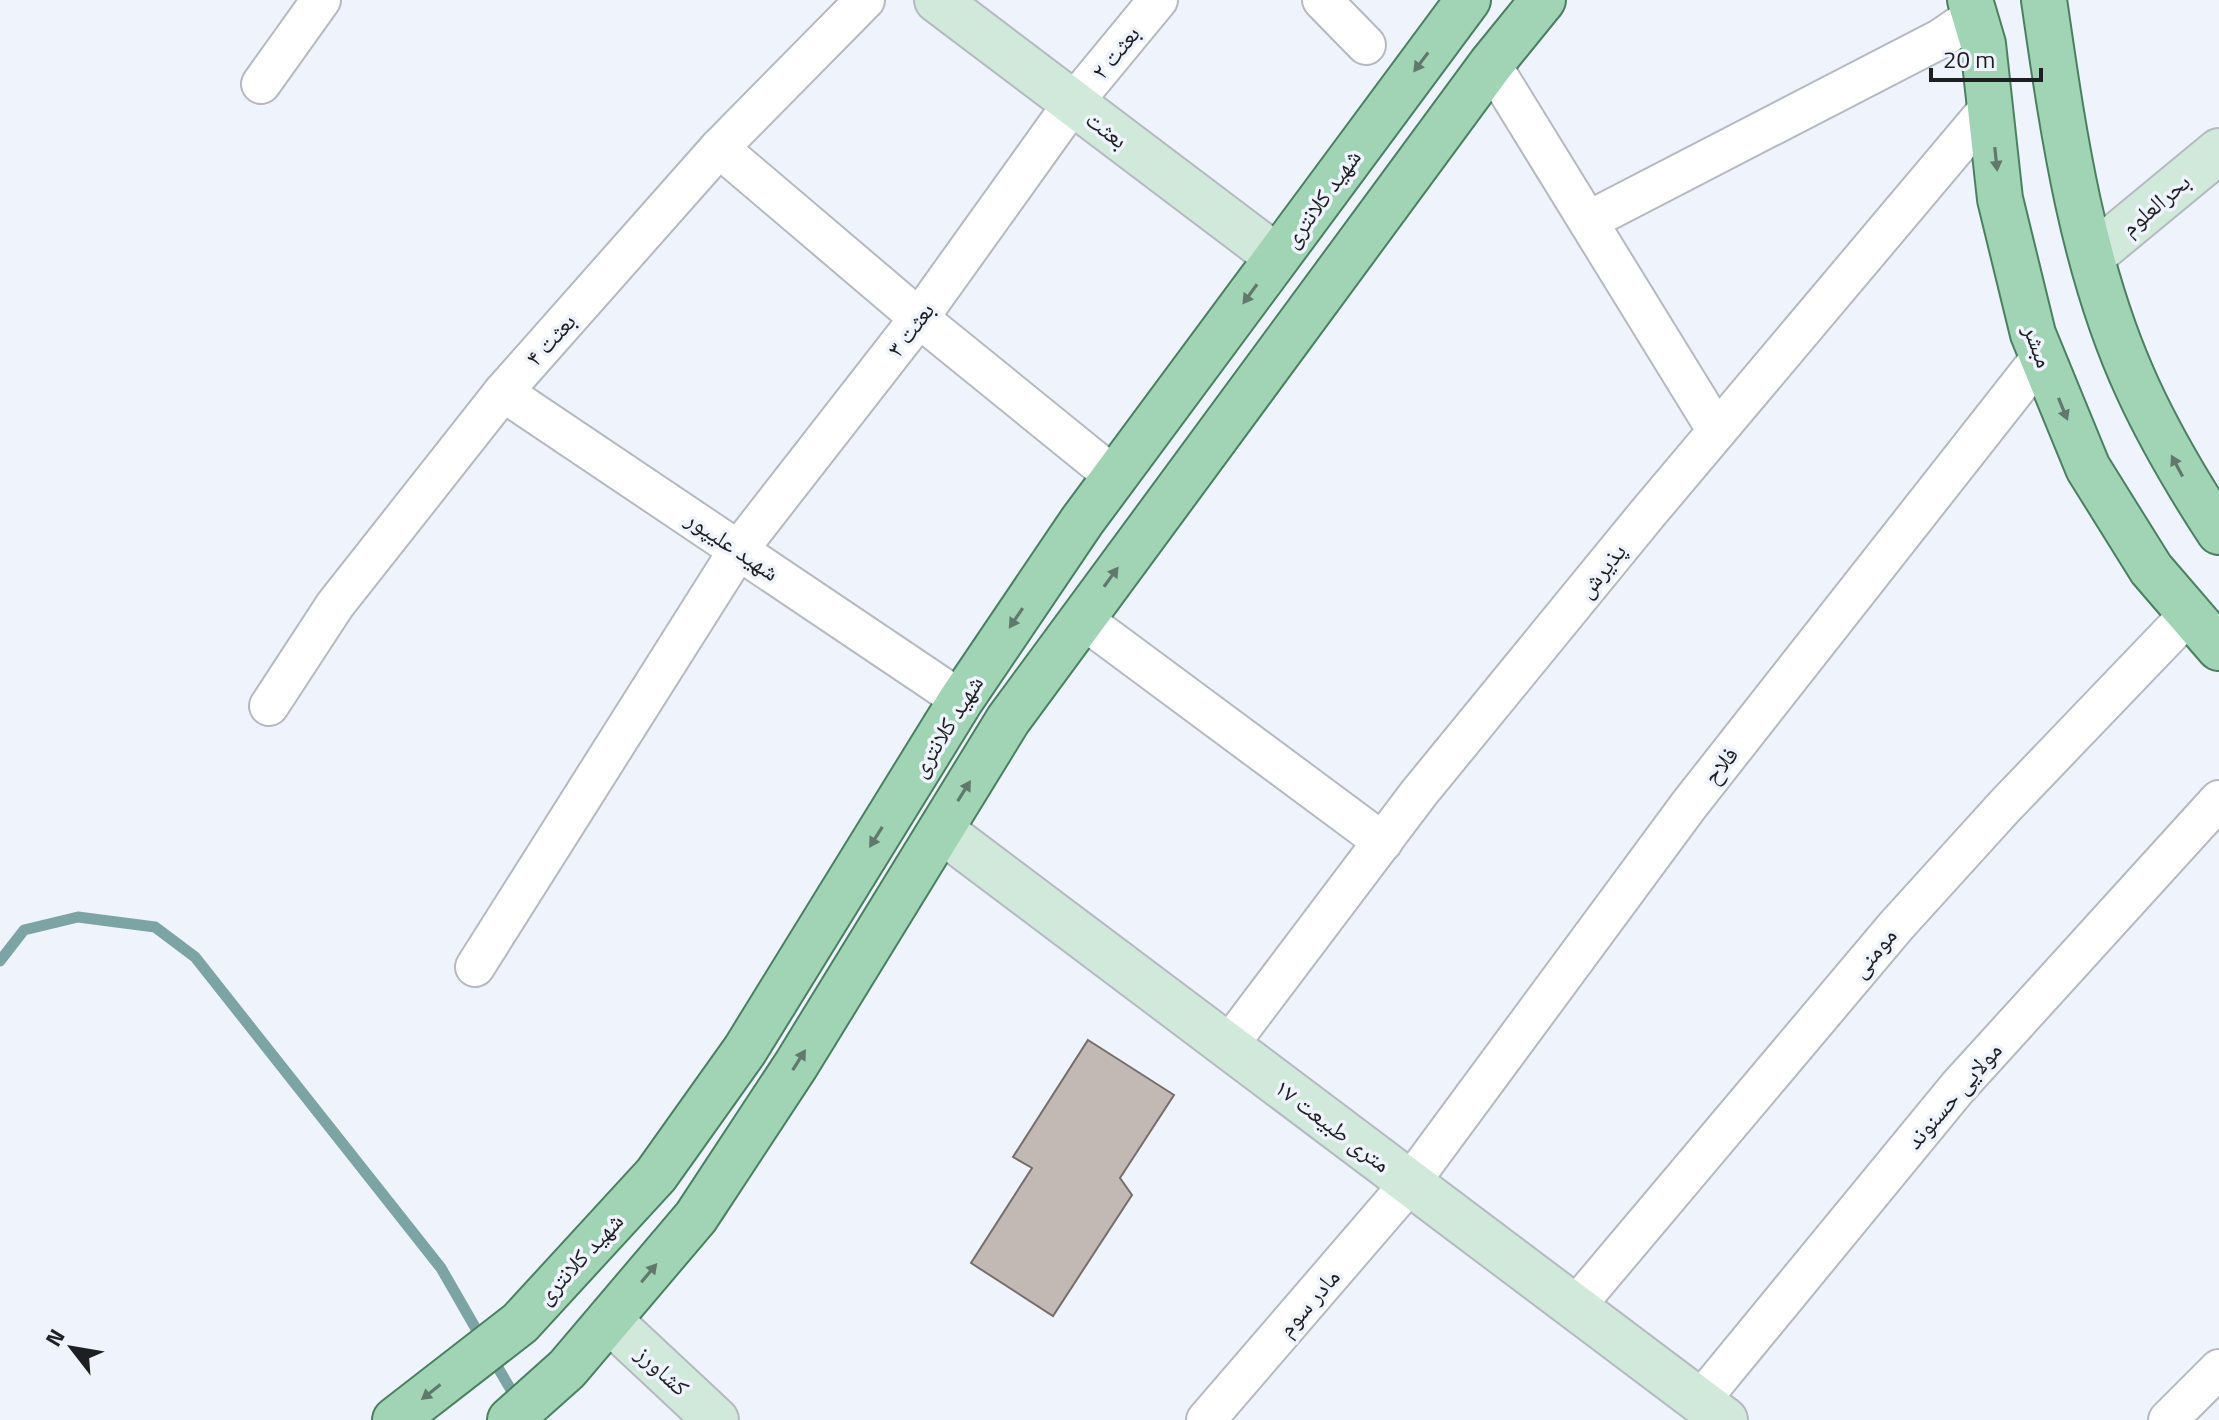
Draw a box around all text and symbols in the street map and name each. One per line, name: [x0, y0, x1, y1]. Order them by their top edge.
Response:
street label: بعثت ۲: [1082, 17, 1148, 87]
scale bar: [1931, 32, 2041, 82]
text: 20 m: [1943, 41, 1995, 77]
one-way arrow: [1414, 52, 1429, 73]
street label: بعثت: [1078, 101, 1136, 157]
street label: شهید کلانتری: [1273, 141, 1369, 255]
one-way arrow: [1989, 147, 2002, 172]
street label: بحرالعلوم: [2112, 164, 2198, 244]
one-way arrow: [1242, 284, 1258, 304]
street label: بعثت ۳: [877, 294, 943, 364]
street label: بعثت ۴: [516, 304, 584, 374]
street label: مبشر: [2014, 318, 2063, 373]
one-way arrow: [2057, 397, 2070, 421]
one-way arrow: [2170, 455, 2184, 477]
street label: شهید علیپور: [678, 500, 787, 590]
street label: پذیرش: [1568, 535, 1634, 605]
one-way arrow: [1103, 567, 1119, 587]
one-way arrow: [1009, 608, 1024, 629]
street label: شهید کلانتری: [900, 668, 992, 784]
street label: فلاح: [1694, 738, 1746, 792]
one-way arrow: [957, 780, 971, 802]
one-way arrow: [869, 827, 884, 848]
street label: مومنی: [1841, 919, 1905, 985]
street label: مولایی حسنوند: [1896, 1033, 2010, 1157]
one-way arrow: [791, 1049, 805, 1071]
street label: ۱۷ متری طبیعت: [1267, 1069, 1399, 1181]
street label: شهید کلانتری: [527, 1204, 631, 1312]
street label: مادر سوم: [1268, 1260, 1348, 1344]
one-way arrow: [640, 1263, 657, 1283]
north arrow: [32, 1308, 112, 1388]
text: N: [36, 1322, 73, 1353]
street label: کشاورز: [627, 1335, 698, 1404]
one-way arrow: [421, 1383, 441, 1399]

